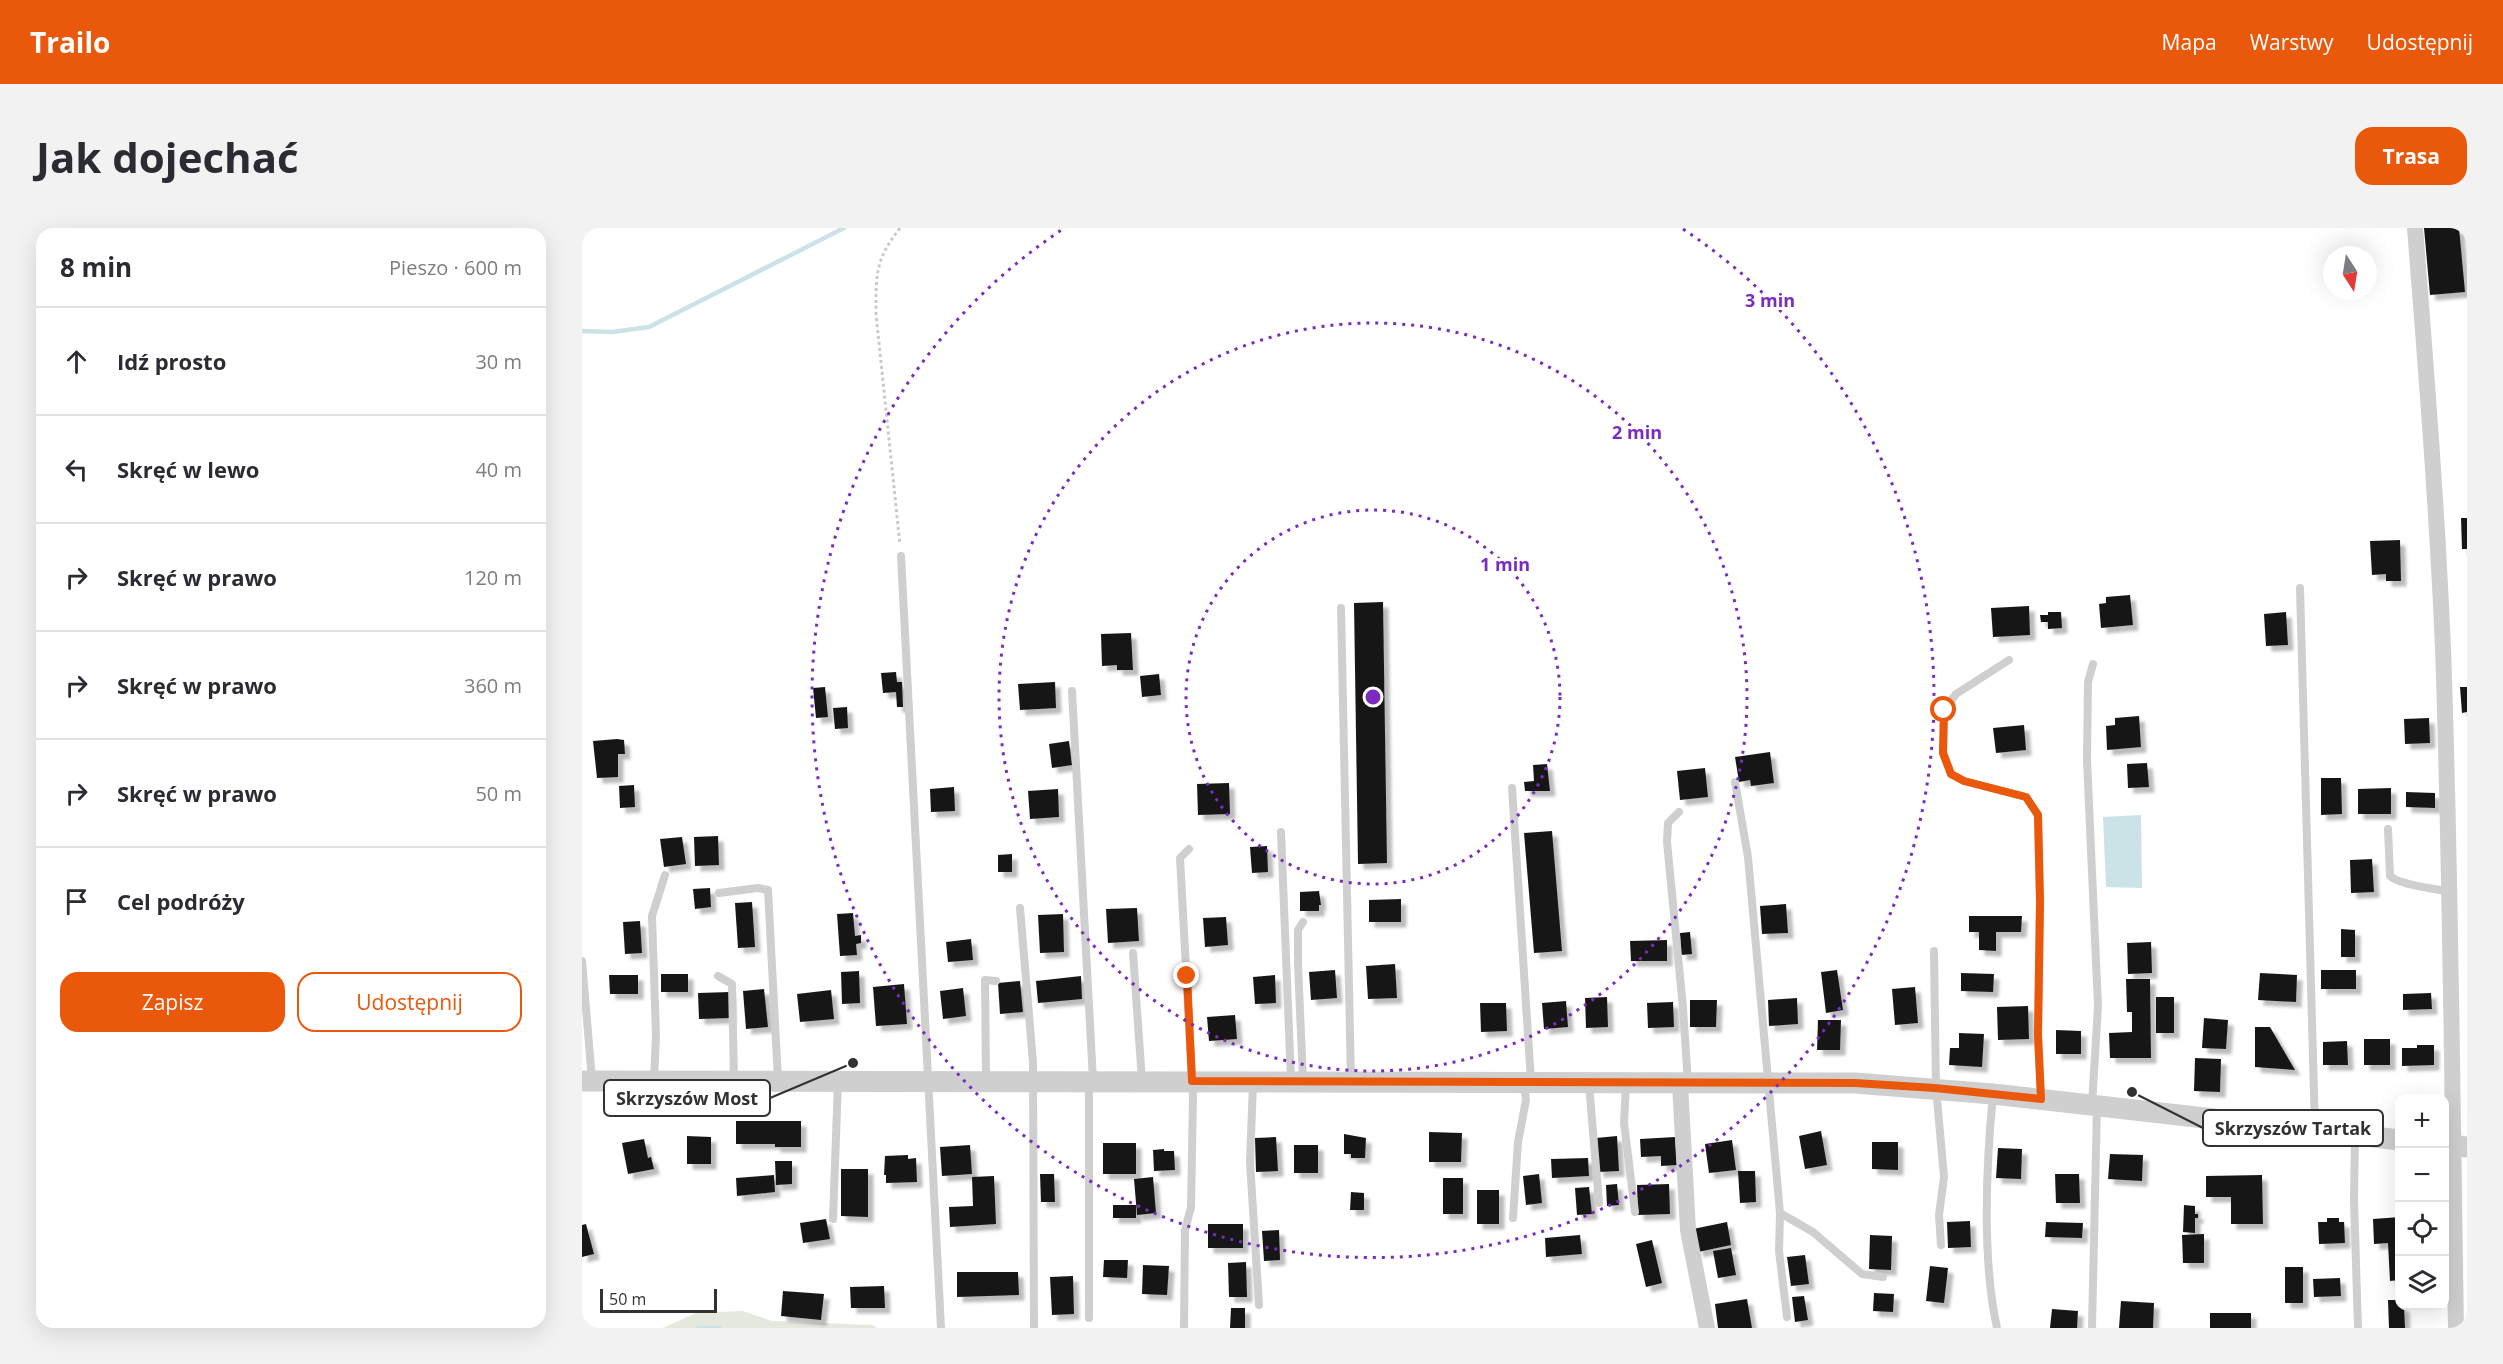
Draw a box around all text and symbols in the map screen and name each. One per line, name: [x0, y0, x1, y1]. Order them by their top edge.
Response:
text: Trailo: [30, 23, 110, 61]
text: Mapa: [2162, 28, 2217, 56]
text: Warstwy: [2250, 28, 2334, 56]
text: Udostępnij: [2367, 28, 2473, 56]
button: Trasa: [2355, 127, 2467, 185]
text: Jak dojechać: [36, 128, 299, 185]
north arrow: [2323, 246, 2377, 300]
text: 8 min: [60, 249, 132, 285]
text: Pieszo · 600 m: [389, 254, 522, 281]
text: 3 min: [1745, 288, 1795, 312]
icon: ahead: [60, 345, 93, 378]
text: Idź prosto: [117, 346, 226, 376]
text: 30 m: [475, 348, 522, 375]
text: 2 min: [1612, 420, 1662, 444]
icon: left: [60, 453, 93, 486]
text: Skręć w lewo: [117, 454, 259, 484]
text: 40 m: [475, 456, 522, 483]
text: 1 min: [1480, 552, 1530, 576]
icon: right: [60, 561, 93, 594]
text: Skręć w prawo: [117, 562, 277, 592]
text: 120 m: [464, 564, 522, 591]
icon: right: [60, 669, 93, 702]
text: Skręć w prawo: [117, 670, 277, 700]
text: 360 m: [464, 672, 522, 699]
centre of rings: [1363, 687, 1383, 707]
route start: [1930, 696, 1956, 722]
icon: right: [60, 777, 93, 810]
text: Skręć w prawo: [117, 778, 277, 808]
text: 50 m: [475, 780, 522, 807]
icon: arrive: [60, 885, 93, 918]
text: Cel podróży: [117, 886, 245, 916]
route end: [1173, 962, 1199, 988]
button: Zapisz: [60, 972, 285, 1032]
button: Udostępnij: [297, 972, 522, 1032]
callout: Skrzyszów Most: [604, 1080, 770, 1116]
text: Skrzyszów Most: [616, 1086, 758, 1110]
map controls: [2395, 1094, 2449, 1310]
button: +: [2395, 1094, 2449, 1148]
callout: Skrzyszów Tartak: [2203, 1110, 2383, 1146]
text: Skrzyszów Tartak: [2215, 1116, 2372, 1140]
button: −: [2395, 1148, 2449, 1202]
button: locate: [2395, 1202, 2449, 1256]
button: layers: [2395, 1256, 2449, 1310]
scale bar: [600, 1286, 717, 1314]
text: 50 m: [609, 1288, 646, 1310]

